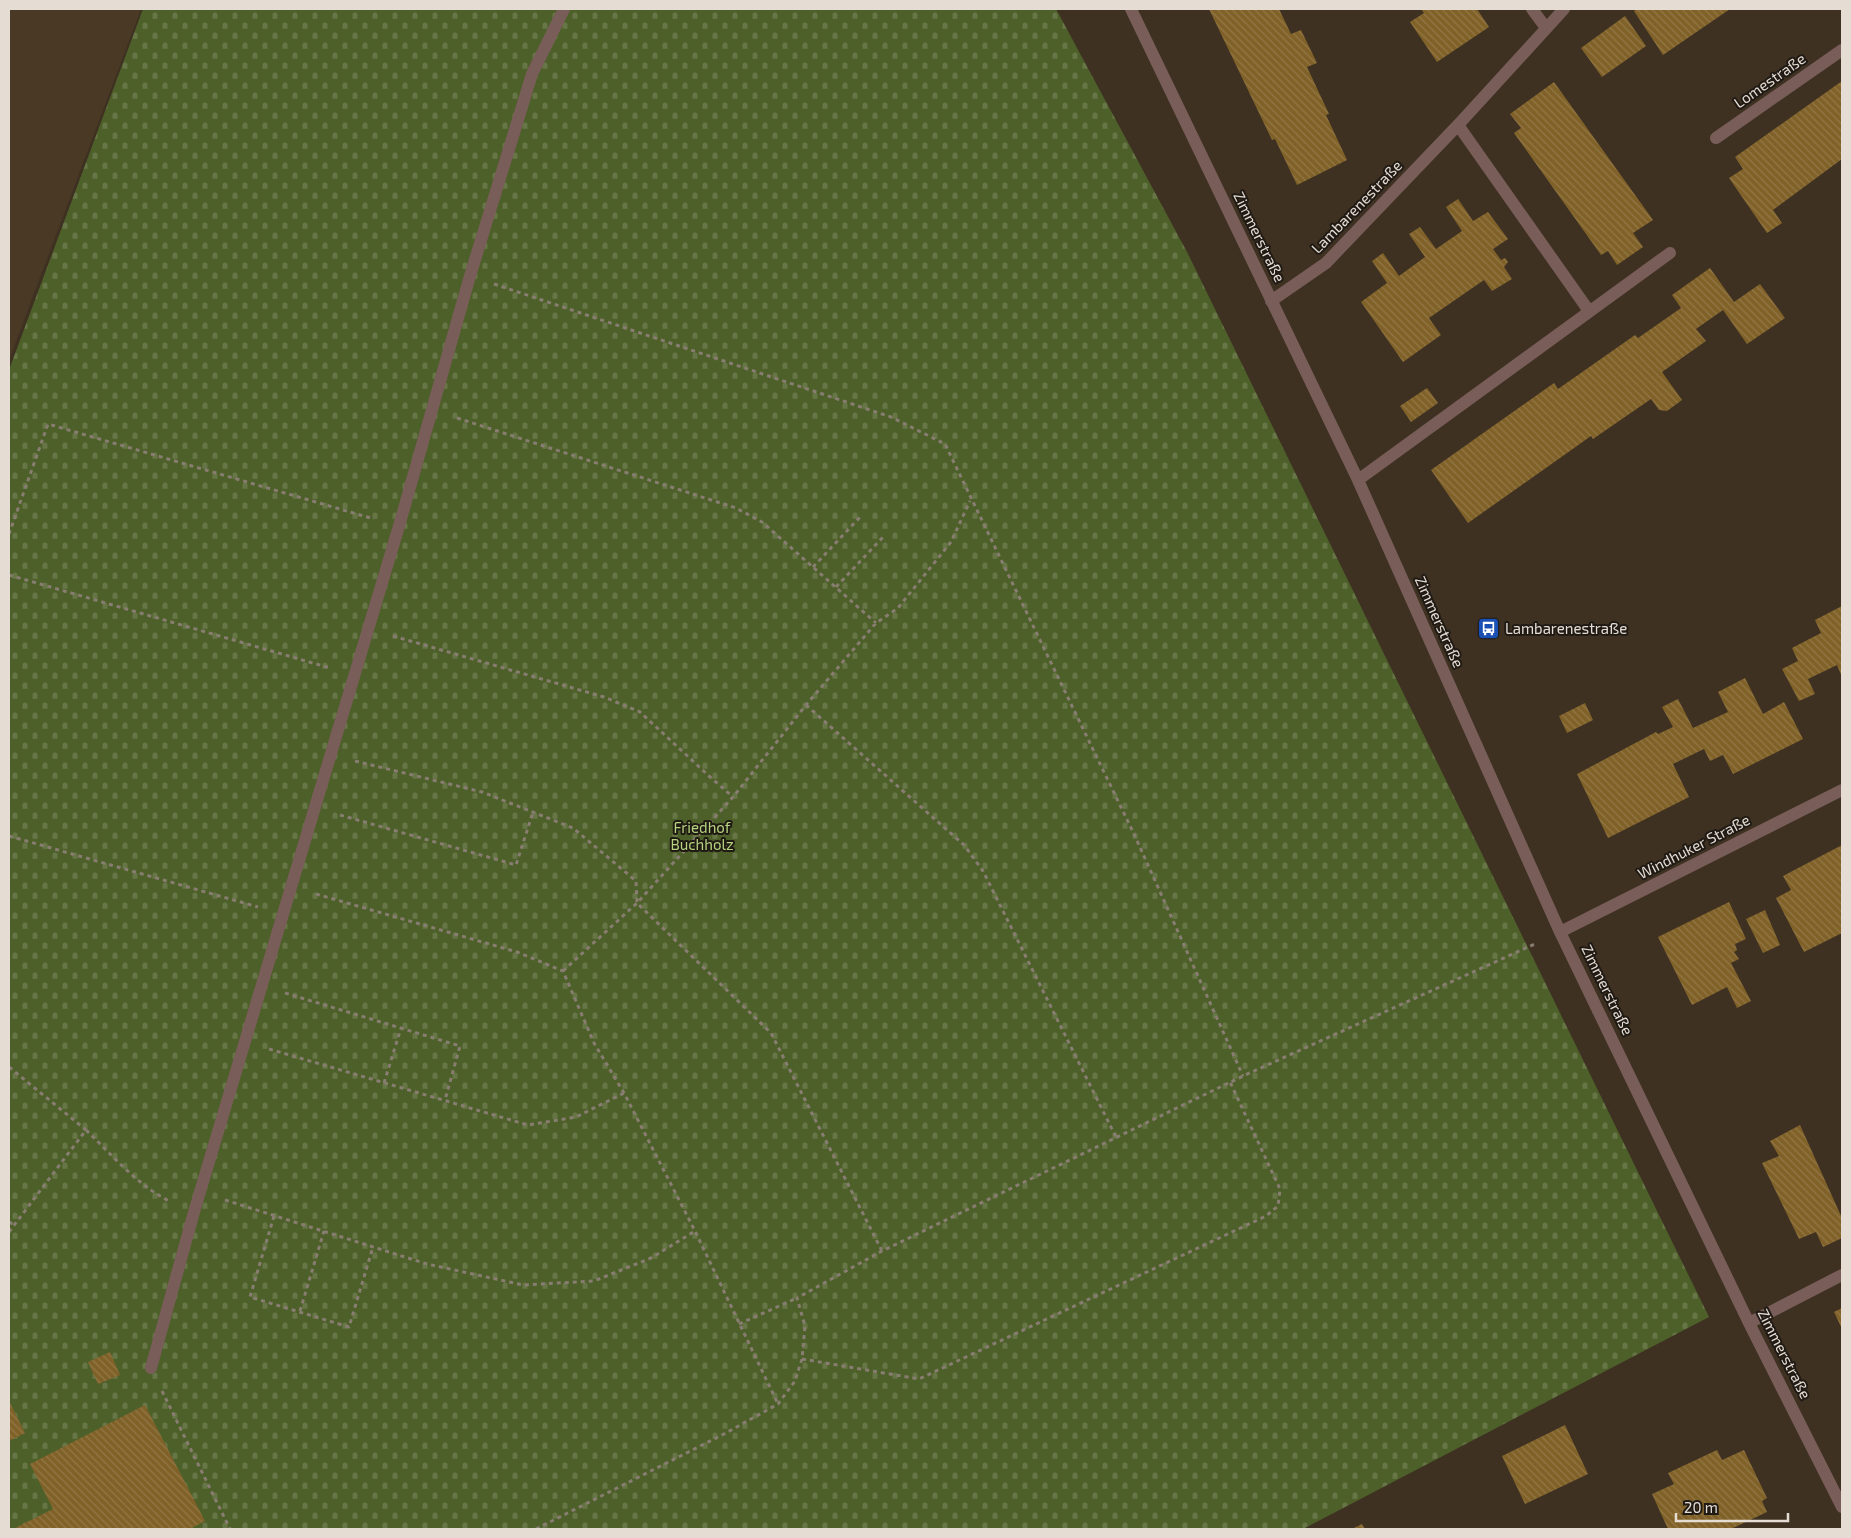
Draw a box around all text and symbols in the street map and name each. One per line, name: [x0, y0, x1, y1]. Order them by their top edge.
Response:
street label: Lomestraße: [1730, 49, 1809, 111]
street label: Lambarenestraße: [1307, 156, 1405, 257]
street label: Zimmerstraße: [1230, 188, 1290, 285]
street label: Zimmerstraße: [1412, 573, 1468, 670]
bus stop icon: Lambarenestraße: [1477, 617, 1501, 641]
place label: Lambarenestraße: [1505, 619, 1627, 637]
street label: Windhuker Straße: [1634, 810, 1753, 882]
park label: Friedhof Buchholz: [670, 818, 734, 853]
street label: Zimmerstraße: [1578, 941, 1638, 1038]
street label: Zimmerstraße: [1755, 1306, 1815, 1401]
scale bar: [1676, 1490, 1788, 1522]
text: 20 m: [1684, 1498, 1718, 1516]

